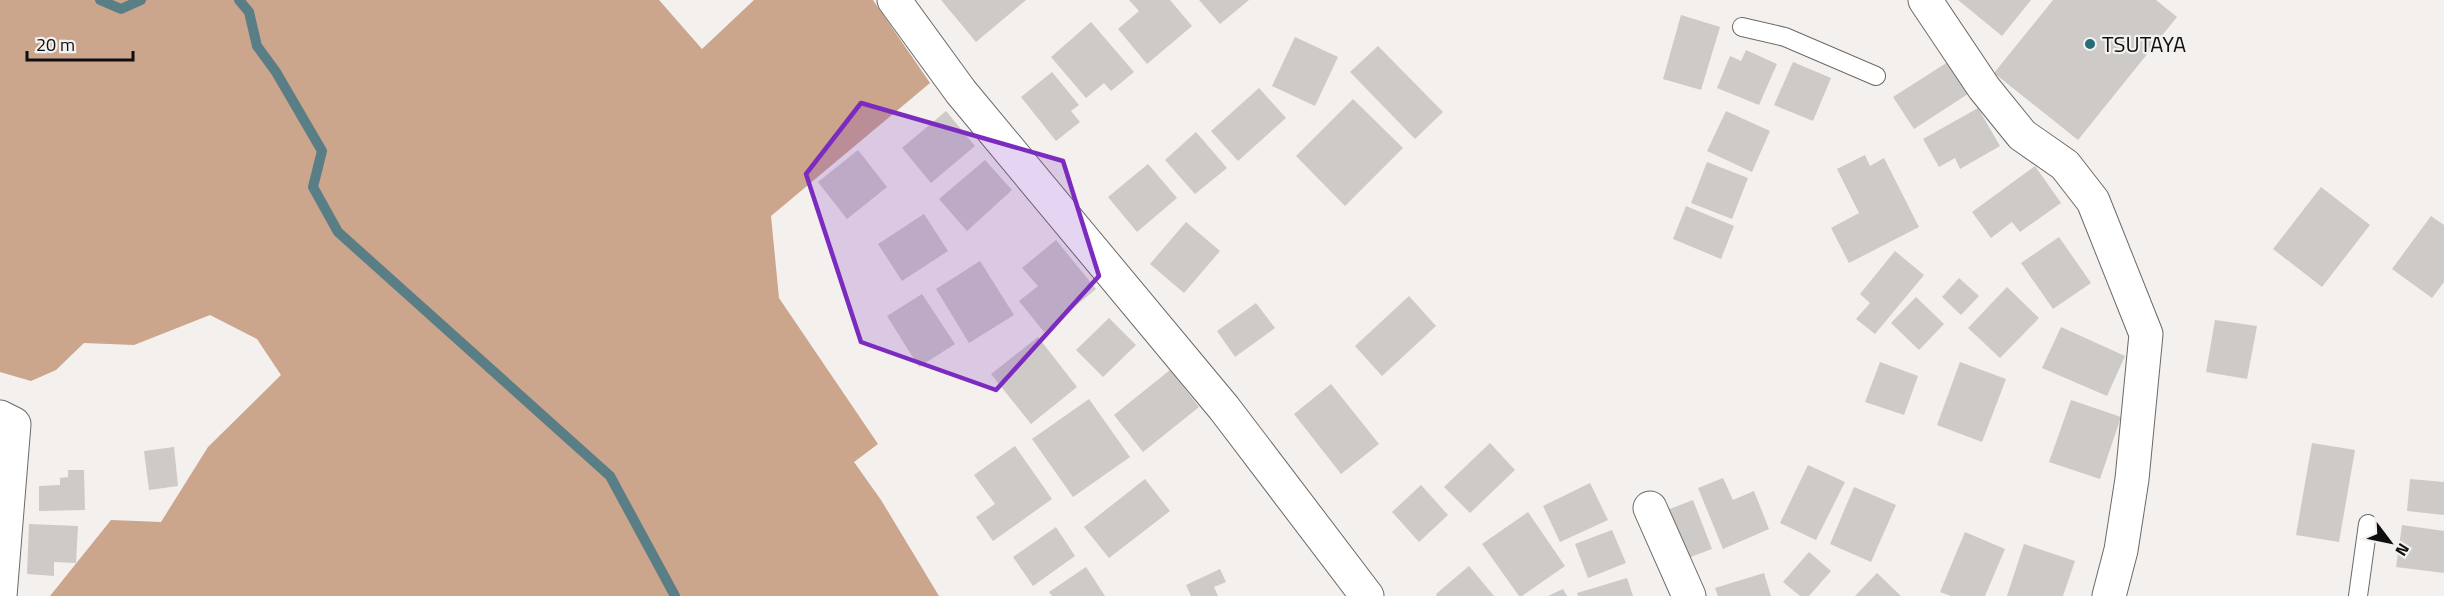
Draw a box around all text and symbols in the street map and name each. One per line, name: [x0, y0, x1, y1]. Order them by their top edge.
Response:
scale bar: [27, 24, 134, 62]
place label: TSUTAYA: [2102, 27, 2186, 61]
text: 20 m: [36, 31, 75, 58]
marker: TSUTAYA: [2083, 37, 2097, 51]
north arrow: [2360, 512, 2420, 572]
text: N: [2390, 539, 2416, 561]

